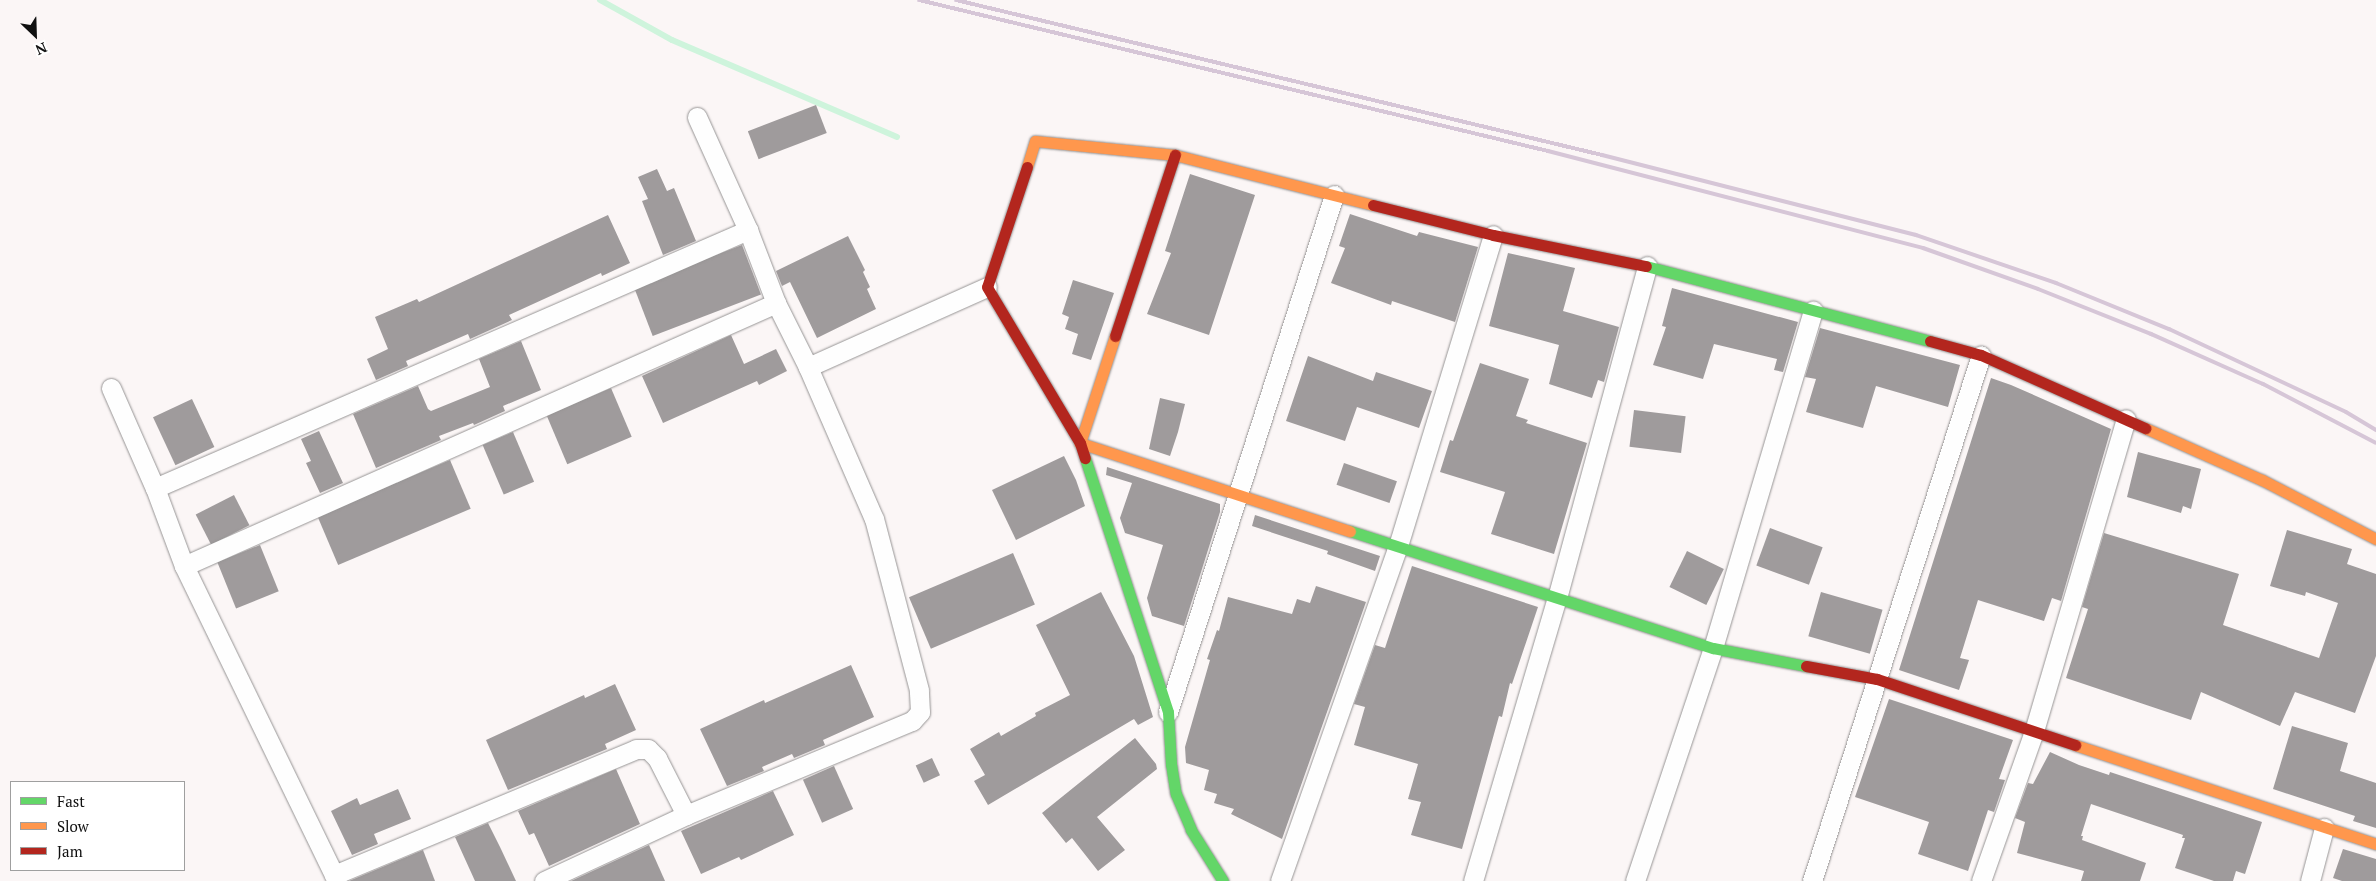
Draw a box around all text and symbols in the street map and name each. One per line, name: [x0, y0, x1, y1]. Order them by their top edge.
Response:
north arrow: [10, 10, 60, 60]
text: N: [33, 38, 50, 60]
legend: [10, 781, 185, 871]
text: Fast: [57, 791, 85, 811]
text: Slow: [57, 816, 89, 836]
text: Jam: [57, 841, 83, 861]

